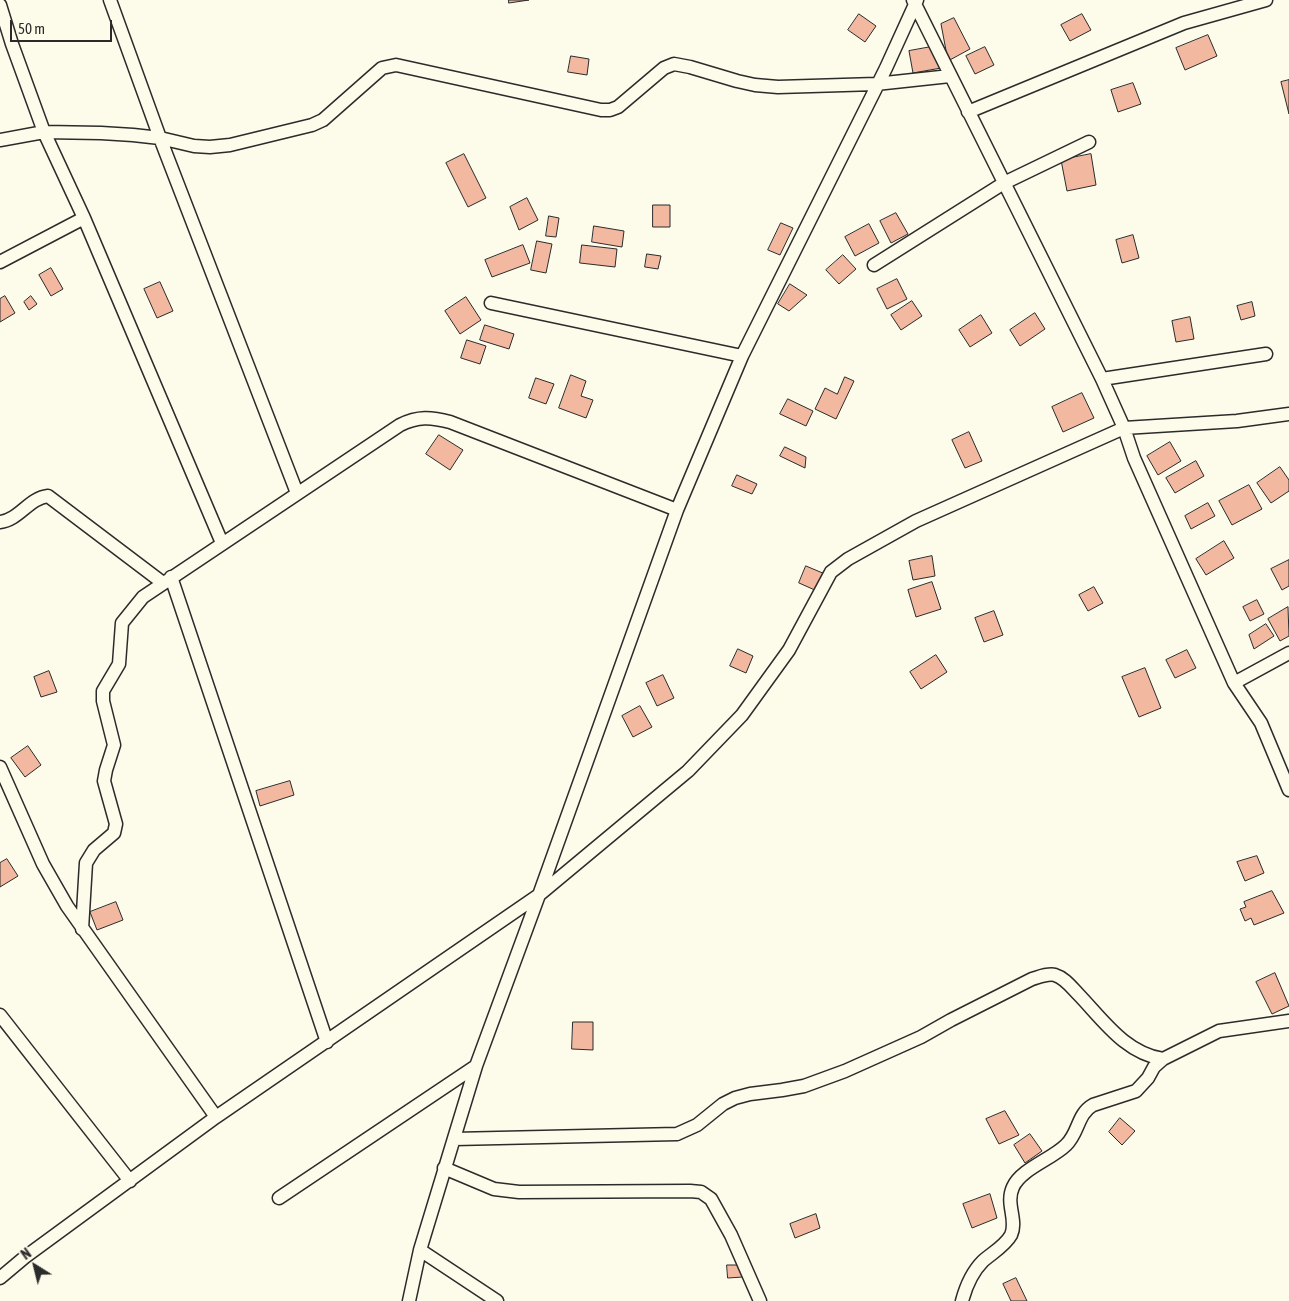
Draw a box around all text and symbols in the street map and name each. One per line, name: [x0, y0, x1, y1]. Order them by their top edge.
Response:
scale bar: [12, 10, 115, 42]
text: 50 m: [18, 20, 45, 37]
north arrow: [10, 1241, 60, 1291]
text: N: [18, 1245, 34, 1263]

